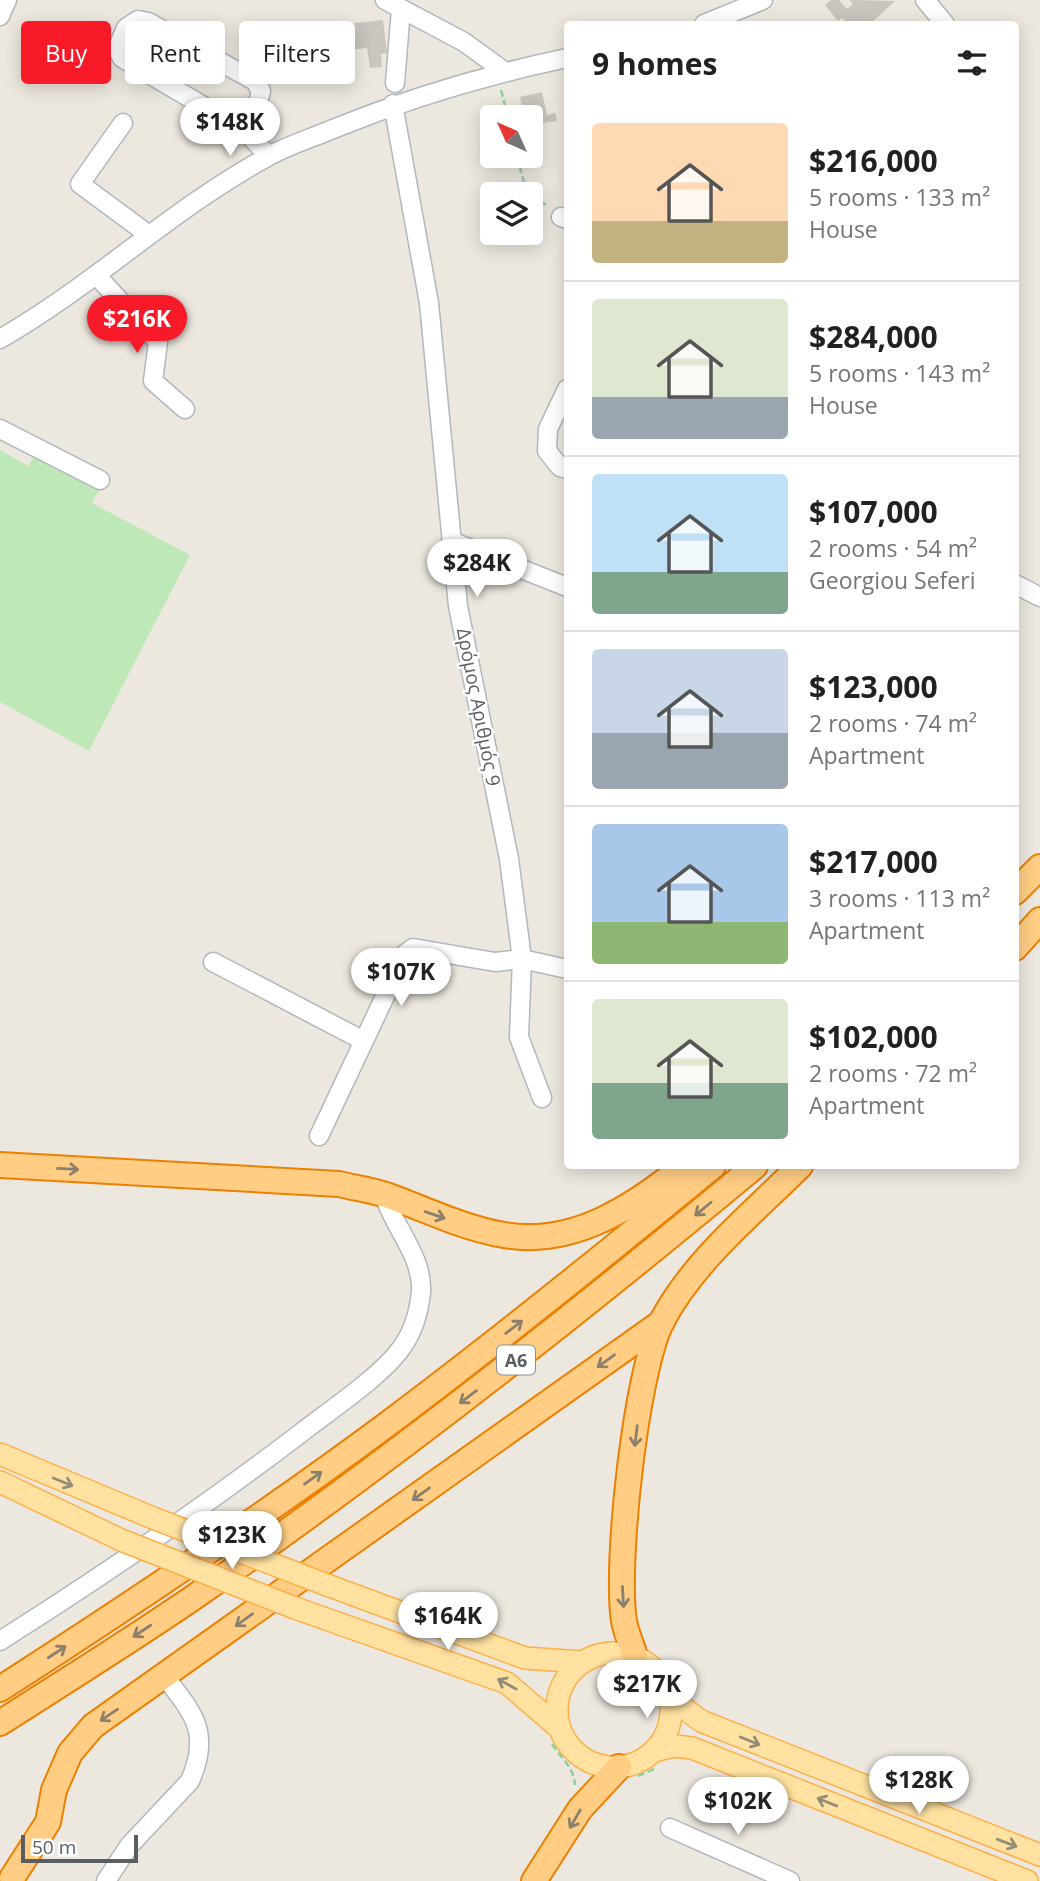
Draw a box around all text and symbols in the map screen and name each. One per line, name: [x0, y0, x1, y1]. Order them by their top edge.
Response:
chip: Buy: [21, 21, 111, 84]
chip: Rent: [125, 21, 225, 84]
chip: Filters: [239, 21, 355, 84]
text: 9 homes: [592, 43, 717, 84]
icon: filters: [953, 44, 991, 82]
pin: $148K: [181, 99, 279, 158]
text: $148K: [196, 105, 264, 137]
north arrow: [480, 105, 542, 168]
map controls: [480, 105, 543, 245]
text: $216,000: [809, 140, 938, 181]
icon: home: [648, 151, 732, 235]
text: 5 rooms · 133 m²: [809, 181, 990, 213]
button: layers: [480, 182, 543, 245]
text: House: [809, 213, 878, 245]
pin: $216K: [88, 296, 186, 355]
text: $216K: [103, 302, 171, 334]
text: $284,000: [809, 316, 938, 357]
icon: home: [648, 327, 732, 411]
text: 5 rooms · 143 m²: [809, 357, 990, 389]
text: House: [809, 389, 878, 421]
text: $107,000: [809, 491, 938, 532]
icon: home: [648, 502, 732, 586]
text: 2 rooms · 54 m²: [809, 532, 977, 564]
pin: $284K: [428, 540, 526, 599]
text: $284K: [443, 546, 511, 578]
text: Georgiou Seferi: [809, 564, 975, 596]
street label: Δρόμος Αριθμός 9: [451, 626, 507, 788]
text: $123,000: [809, 666, 938, 707]
icon: home: [648, 677, 732, 761]
text: 2 rooms · 74 m²: [809, 707, 977, 739]
text: Apartment: [809, 739, 925, 771]
text: $217,000: [809, 841, 938, 882]
icon: home: [648, 852, 732, 936]
text: 3 rooms · 113 m²: [809, 882, 990, 914]
text: Apartment: [809, 914, 925, 946]
pin: $107K: [352, 948, 450, 1008]
text: $107K: [367, 955, 435, 987]
text: $102,000: [809, 1016, 938, 1057]
icon: home: [648, 1027, 732, 1111]
text: 2 rooms · 72 m²: [809, 1057, 977, 1089]
text: Apartment: [809, 1089, 925, 1121]
one-way arrow: [56, 1162, 79, 1175]
one-way arrow: [694, 1201, 712, 1217]
one-way arrow: [424, 1209, 446, 1222]
one-way arrow: [505, 1319, 523, 1334]
road number: A6: [497, 1345, 535, 1374]
one-way arrow: [597, 1354, 616, 1369]
one-way arrow: [459, 1389, 477, 1404]
one-way arrow: [629, 1424, 642, 1446]
one-way arrow: [303, 1471, 322, 1485]
one-way arrow: [51, 1476, 73, 1489]
one-way arrow: [412, 1487, 431, 1501]
pin: $123K: [183, 1512, 281, 1571]
text: $123K: [198, 1518, 266, 1550]
one-way arrow: [617, 1585, 630, 1607]
pin: $164K: [399, 1592, 497, 1652]
text: $164K: [414, 1599, 482, 1631]
one-way arrow: [235, 1613, 254, 1627]
one-way arrow: [133, 1624, 153, 1638]
one-way arrow: [47, 1645, 67, 1659]
pin: $217K: [598, 1660, 696, 1720]
text: $217K: [613, 1667, 681, 1699]
one-way arrow: [497, 1677, 517, 1691]
one-way arrow: [100, 1708, 119, 1722]
one-way arrow: [739, 1735, 760, 1748]
pin: $128K: [870, 1756, 968, 1816]
text: $128K: [885, 1763, 953, 1795]
pin: $102K: [689, 1778, 787, 1837]
text: $102K: [704, 1784, 772, 1816]
one-way arrow: [816, 1795, 838, 1808]
one-way arrow: [568, 1808, 582, 1828]
scale bar: [21, 1832, 138, 1864]
text: 50 m: [32, 1834, 76, 1860]
one-way arrow: [996, 1838, 1017, 1850]

